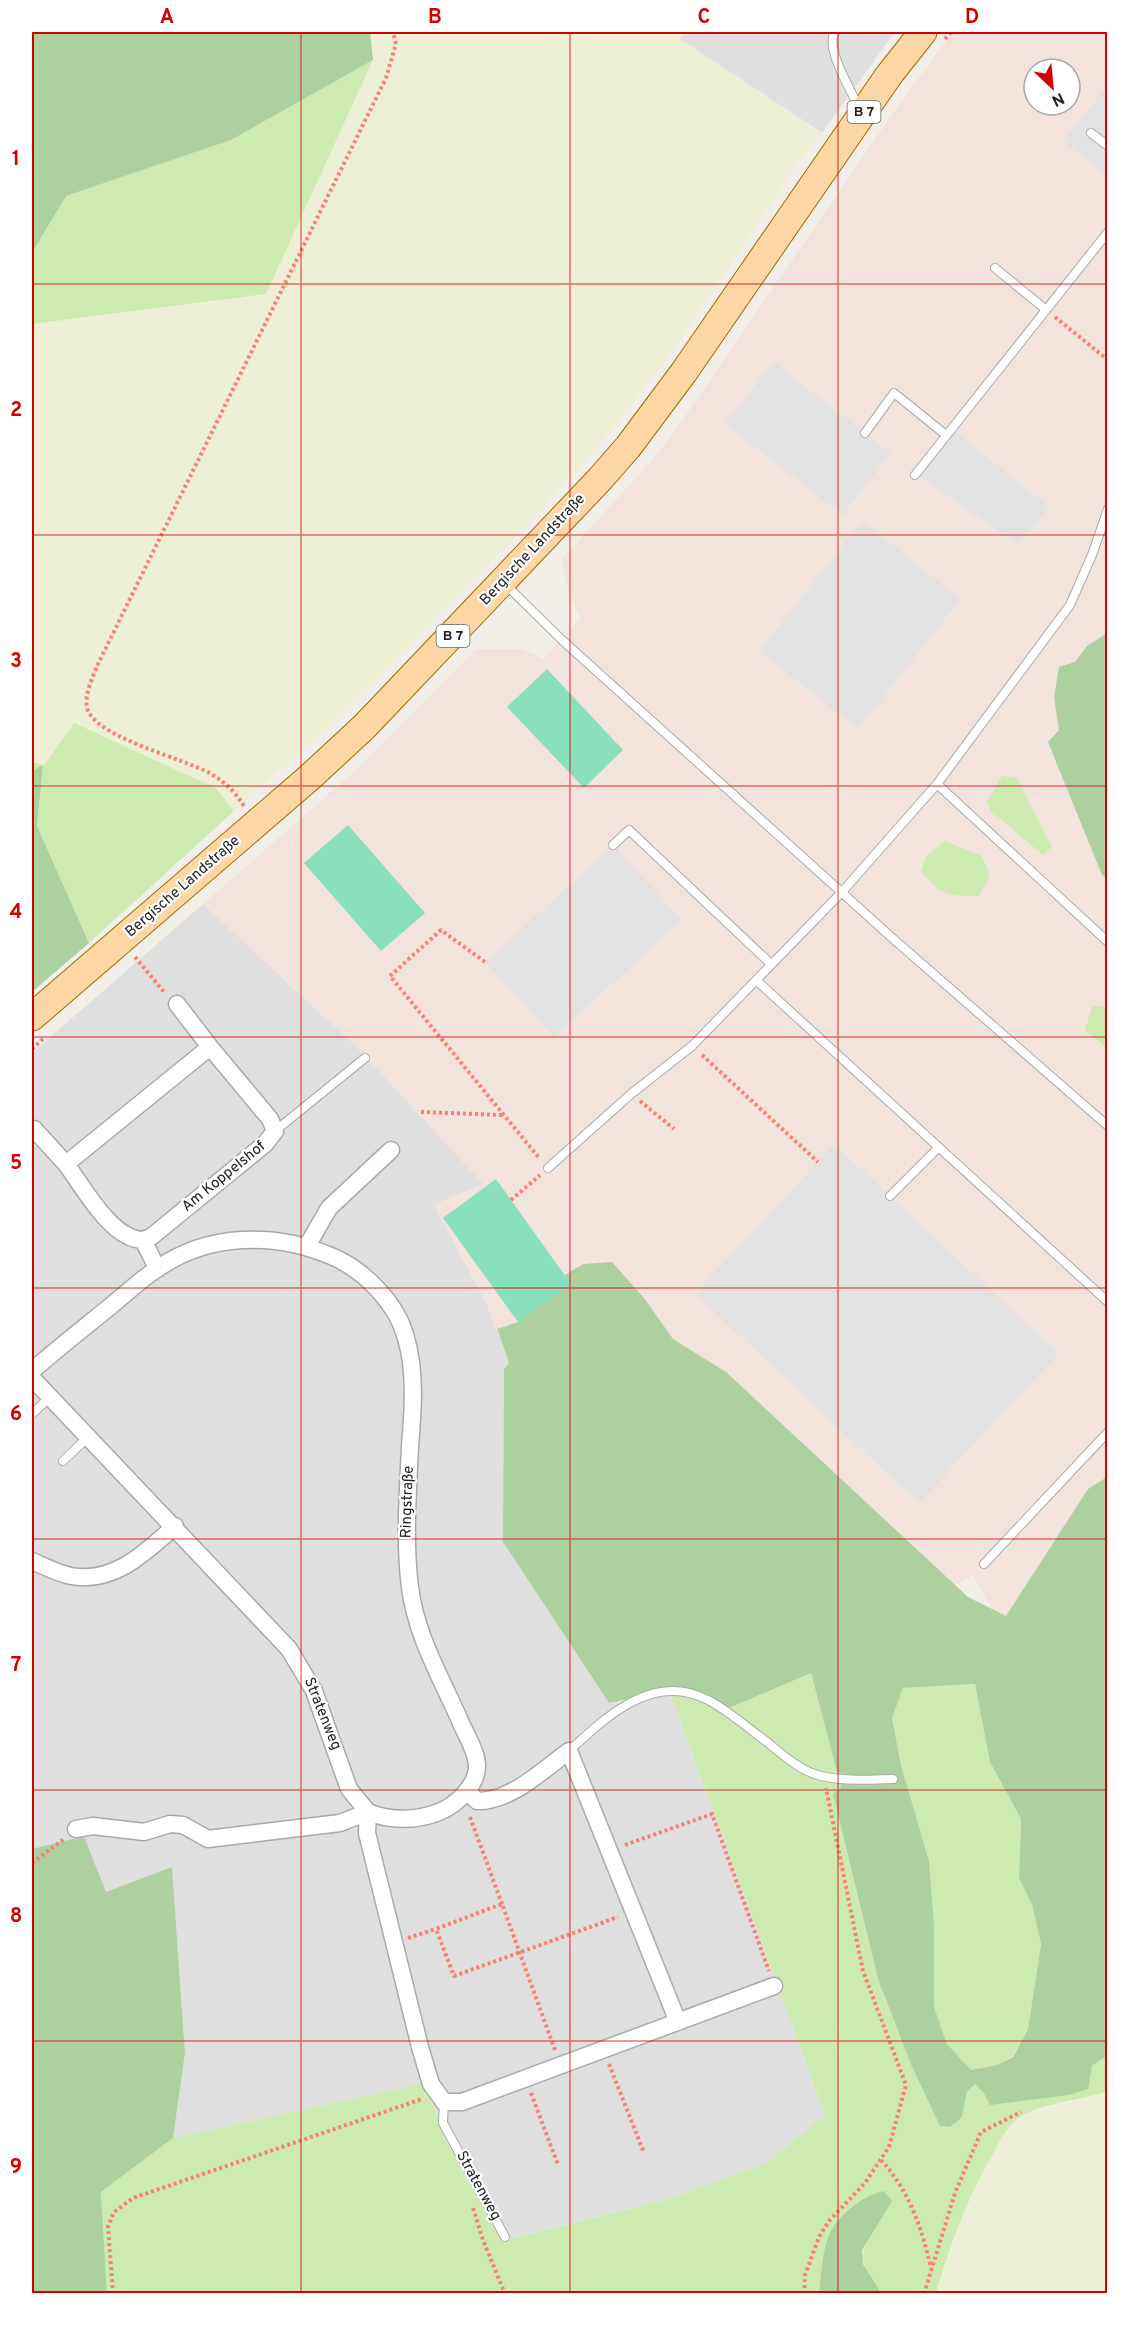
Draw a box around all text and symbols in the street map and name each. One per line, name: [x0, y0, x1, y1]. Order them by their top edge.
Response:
text: A: [160, 5, 174, 31]
text: B: [428, 5, 442, 31]
text: C: [698, 5, 710, 31]
text: D: [965, 5, 979, 31]
north arrow: [1022, 57, 1082, 117]
text: N: [1048, 87, 1067, 110]
road number: B 7: [848, 101, 880, 123]
text: 1: [12, 147, 20, 173]
text: 2: [10, 398, 22, 424]
street label: Bergische Landstraße: [476, 490, 590, 610]
road number: B 7: [436, 625, 470, 647]
text: 3: [10, 649, 22, 675]
street label: Bergische Landstraße: [122, 832, 244, 942]
text: 4: [10, 900, 22, 926]
street label: Am Koppelshof: [178, 1137, 270, 1217]
text: 5: [10, 1151, 22, 1177]
text: 6: [10, 1402, 22, 1428]
street label: Ringstraße: [397, 1465, 419, 1539]
text: 7: [11, 1653, 21, 1679]
street label: Stratenweg: [299, 1675, 345, 1753]
text: 8: [10, 1904, 22, 1930]
street label: Stratenweg: [451, 2148, 505, 2224]
text: 9: [10, 2155, 22, 2181]

